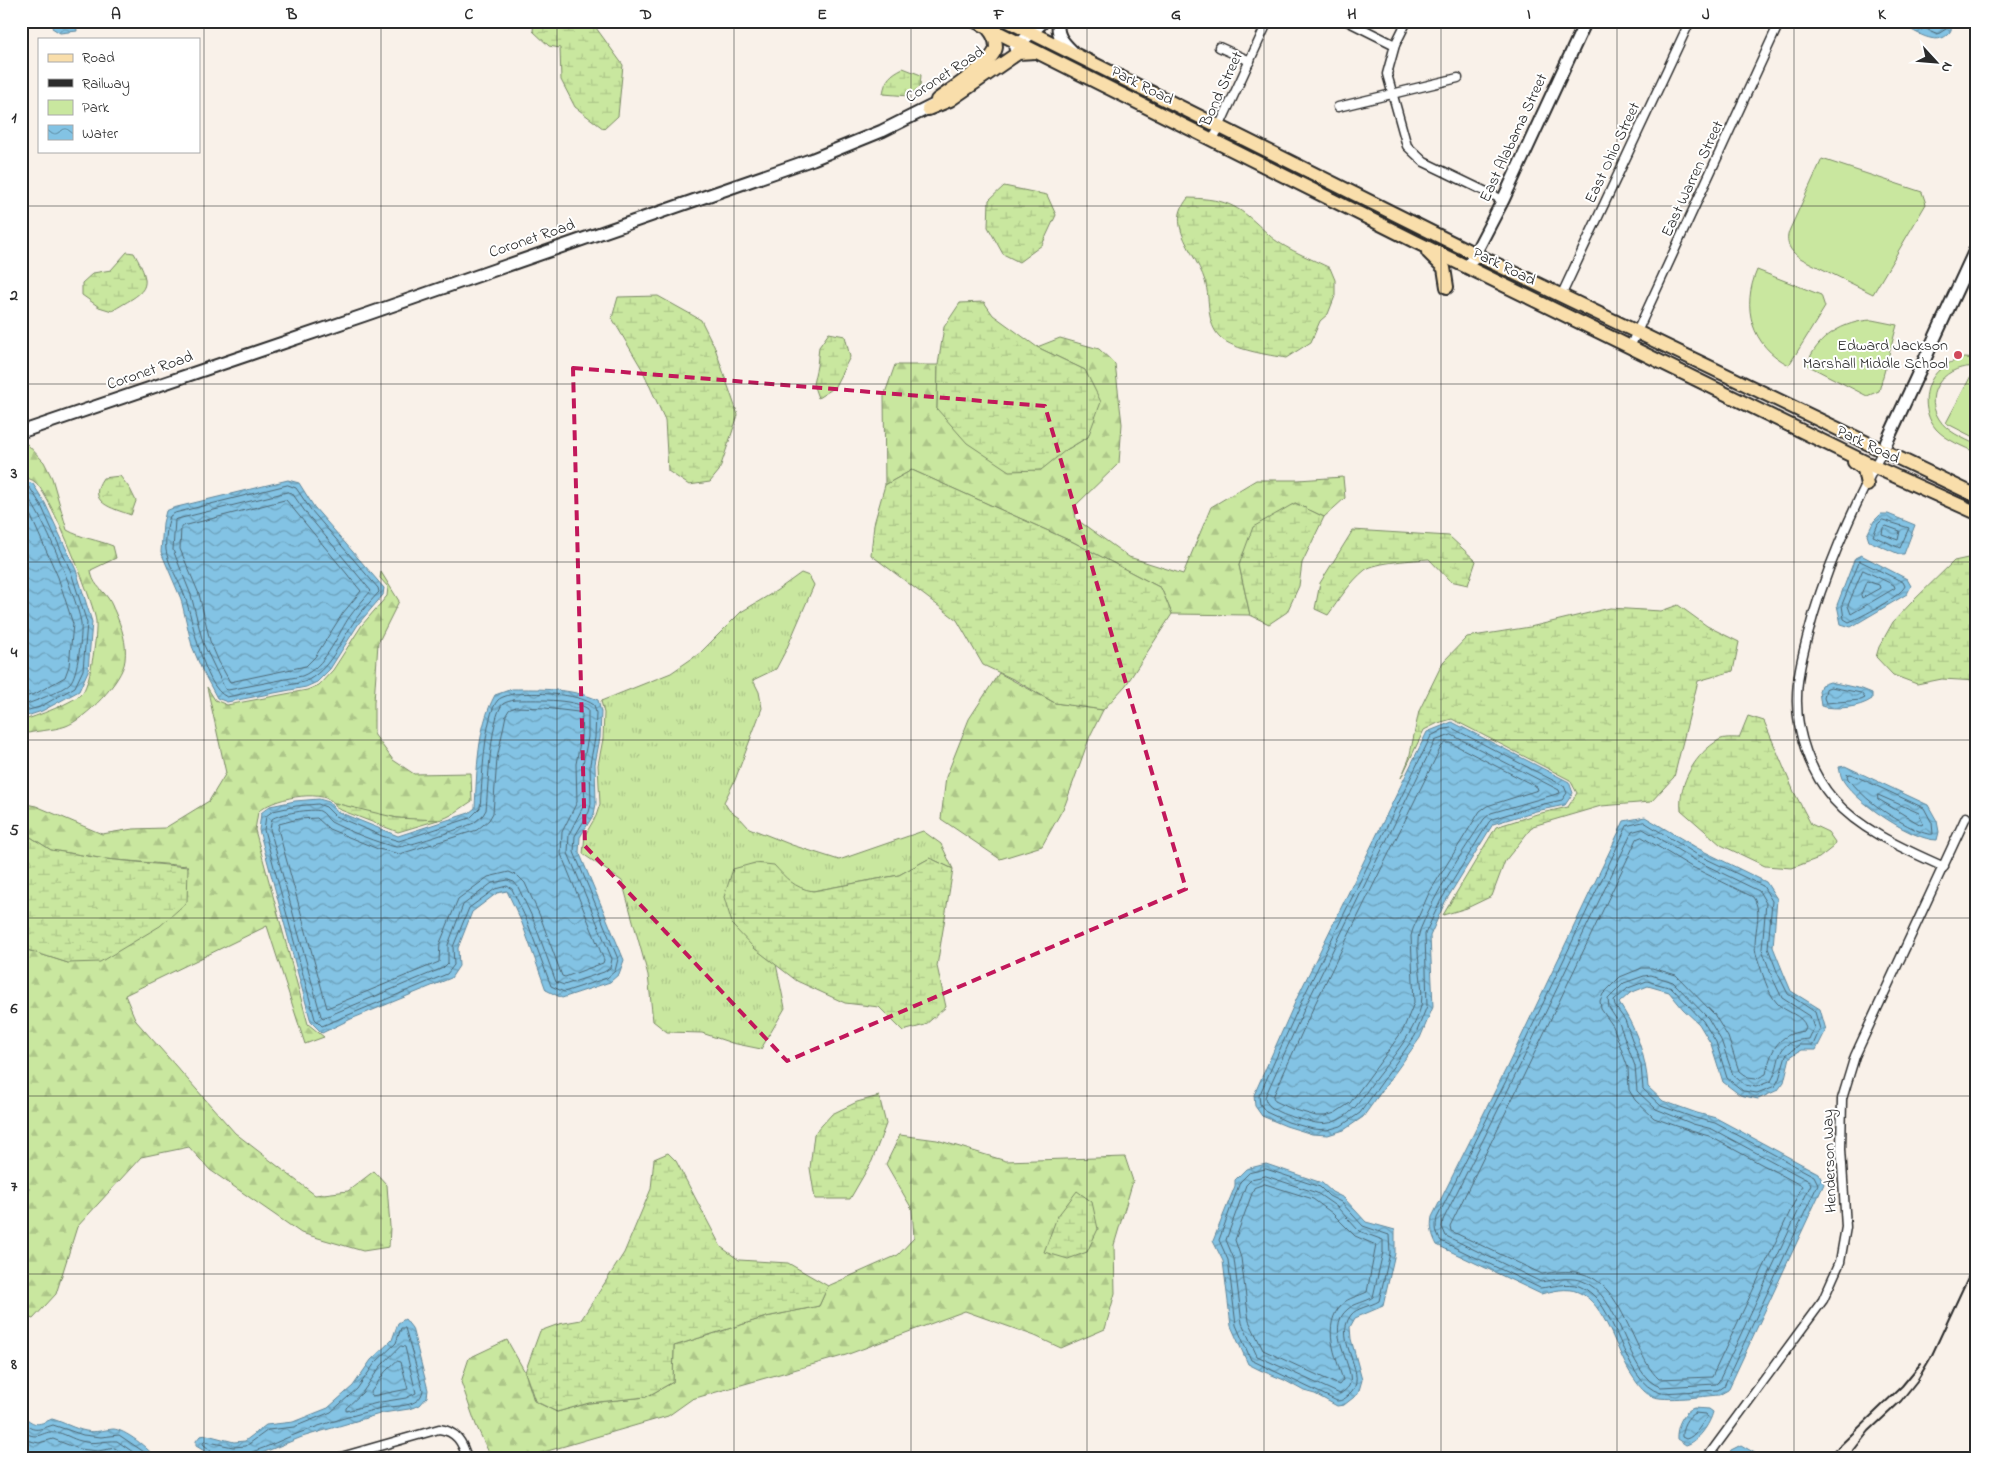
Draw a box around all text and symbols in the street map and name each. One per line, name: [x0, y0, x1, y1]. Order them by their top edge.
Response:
text: A: [111, 3, 121, 27]
text: B: [286, 3, 298, 27]
text: C: [465, 3, 474, 27]
text: D: [639, 3, 652, 27]
text: E: [817, 3, 827, 27]
text: F: [993, 3, 1005, 27]
text: G: [1171, 3, 1181, 27]
text: H: [1347, 3, 1357, 27]
text: I: [1527, 3, 1531, 27]
text: J: [1702, 3, 1710, 27]
text: K: [1878, 3, 1887, 27]
legend: [38, 38, 200, 152]
north arrow: [1910, 38, 1960, 88]
street label: Coronet Road: [901, 41, 989, 109]
text: Road: [82, 47, 115, 69]
street label: Bond Street: [1194, 47, 1250, 131]
text: N: [1935, 58, 1958, 76]
street label: Park Road: [1106, 60, 1178, 112]
street label: East Alabama Street: [1474, 69, 1555, 206]
text: Railway: [82, 73, 130, 96]
text: Park: [82, 97, 110, 119]
street label: East Ohio Street: [1579, 98, 1647, 208]
text: 1: [11, 106, 17, 130]
street label: East Warren Street: [1655, 116, 1731, 241]
text: Water: [82, 123, 118, 145]
street label: Coronet Road: [486, 213, 578, 265]
street label: Park Road: [1468, 241, 1540, 293]
text: 2: [9, 284, 18, 308]
place label: Edward Jackson Marshall Middle School: [1803, 334, 1948, 376]
street label: Coronet Road: [104, 345, 196, 397]
marker: Edward Jackson Marshall Middle School: [1952, 349, 1964, 361]
street label: Park Road: [1832, 419, 1904, 471]
text: 3: [10, 462, 18, 486]
text: 4: [10, 641, 18, 665]
text: 5: [9, 819, 19, 843]
text: 6: [9, 997, 18, 1021]
street label: Henderson Way: [1816, 1109, 1844, 1213]
text: 7: [11, 1175, 18, 1199]
text: 8: [10, 1353, 17, 1377]

